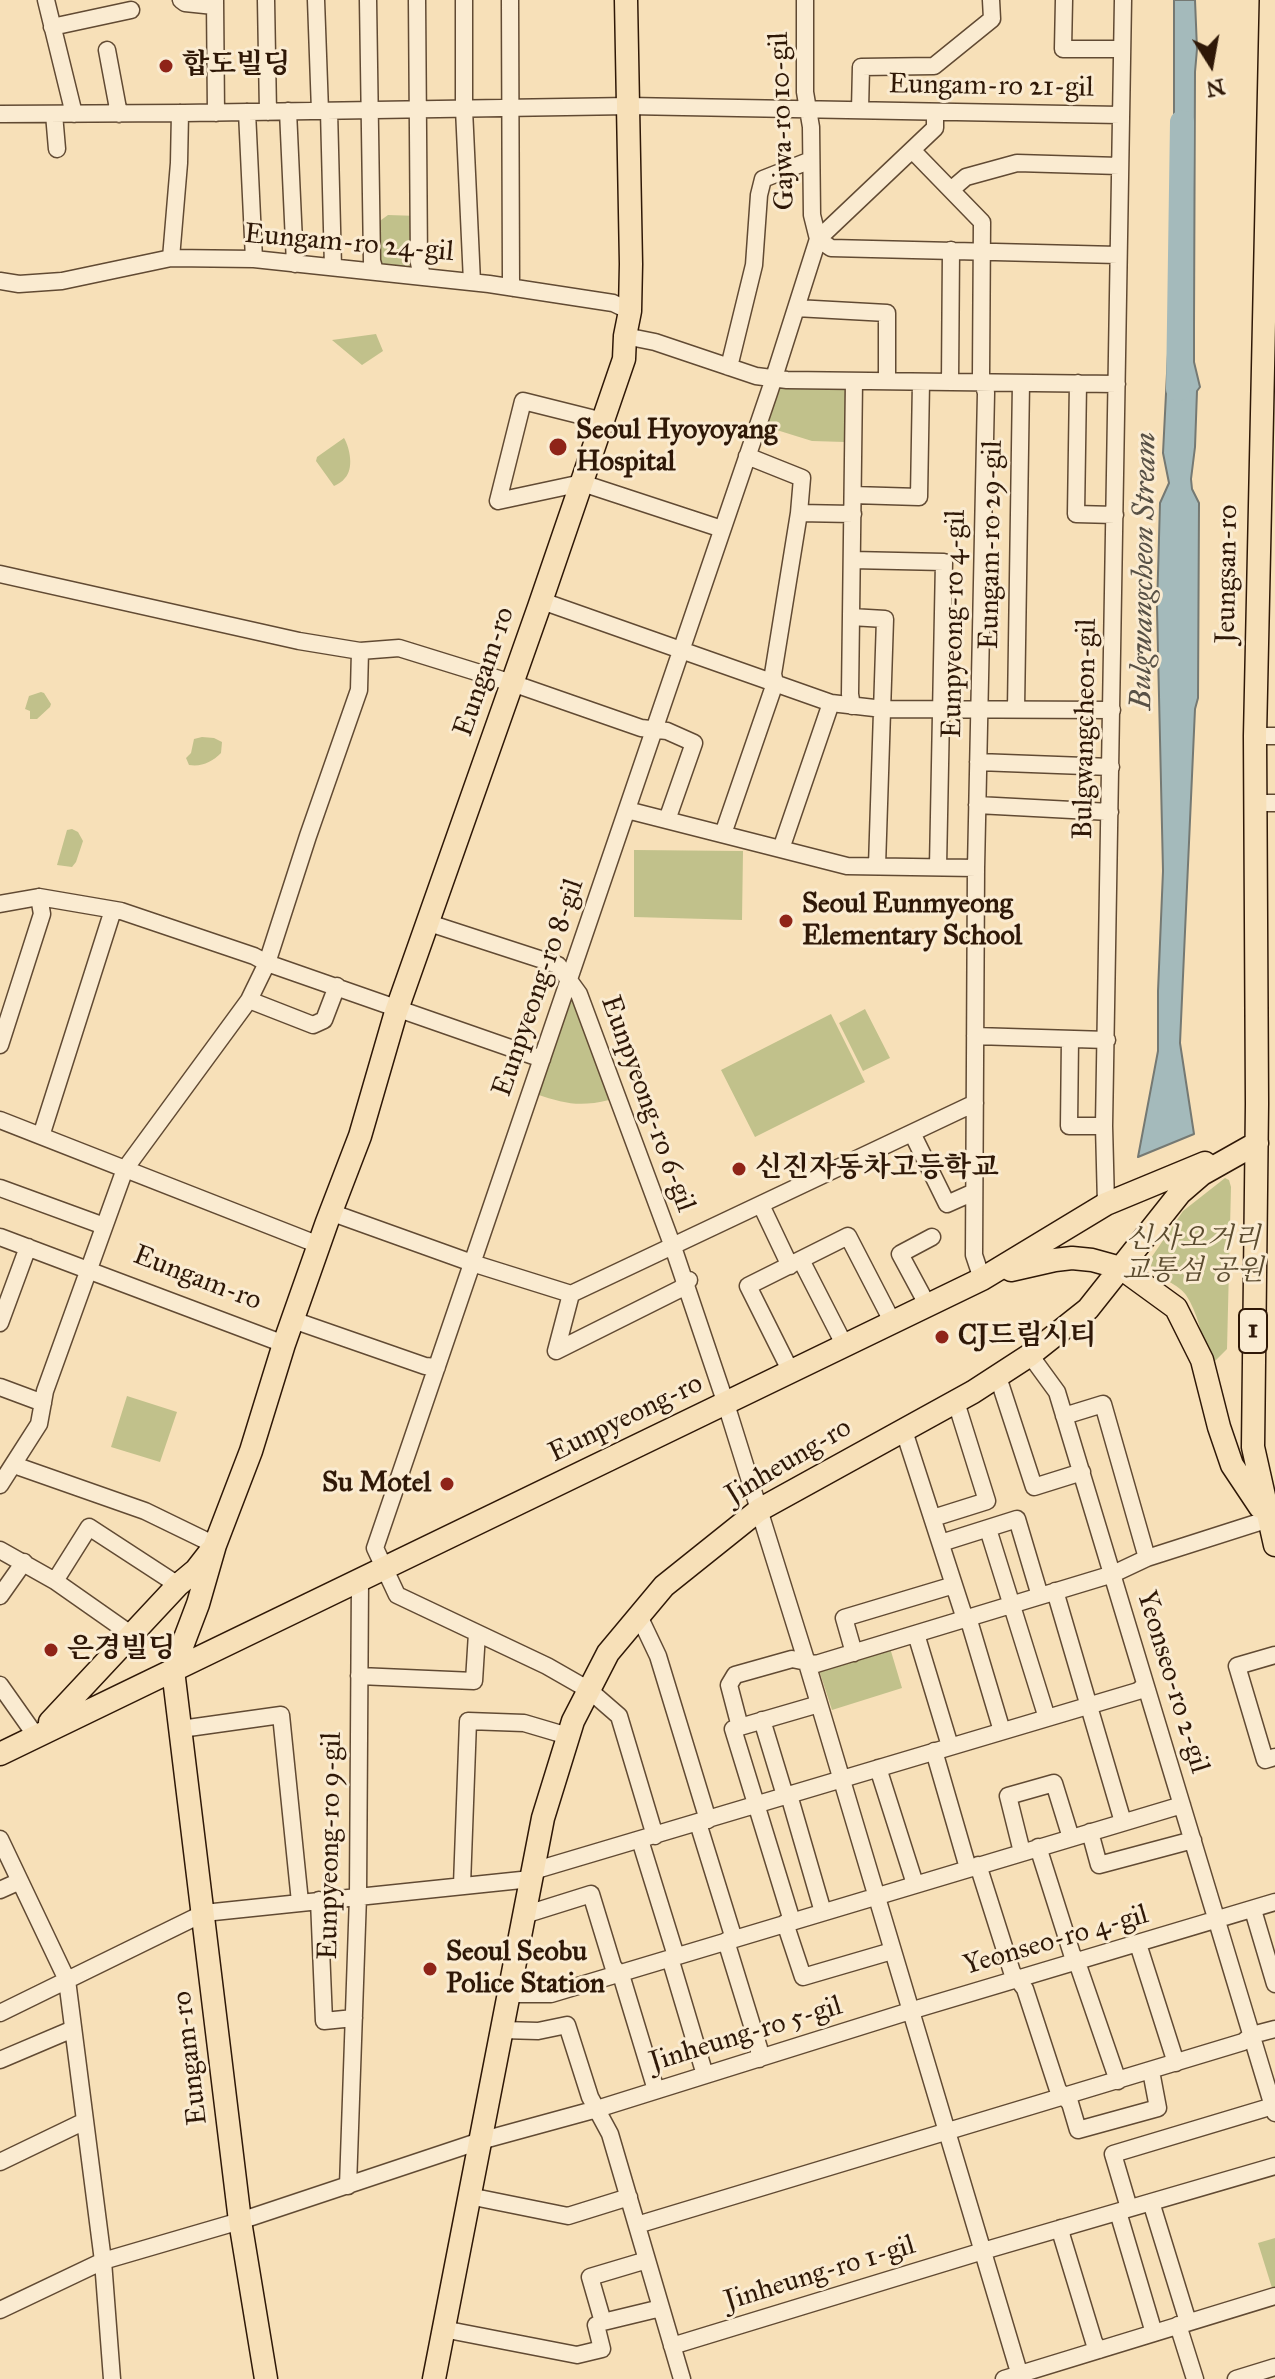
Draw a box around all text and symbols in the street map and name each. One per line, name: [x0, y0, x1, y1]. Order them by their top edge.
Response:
north arrow: [1171, 24, 1251, 104]
street label: Gajwa-ro 10-gil: [763, 31, 803, 211]
place label: 합도빌딩: [182, 49, 290, 83]
marker: 합도빌딩: [157, 57, 175, 75]
street label: Eungam-ro 21-gil: [888, 68, 1094, 106]
text: N: [1204, 73, 1227, 103]
street label: Eungam-ro 24-gil: [243, 218, 455, 270]
place label: Seoul Hyoyoyang Hospital: [576, 414, 777, 480]
water label: Bulgwangcheon Stream: [1125, 432, 1165, 710]
marker: Seoul Hyoyoyang Hospital: [547, 436, 569, 458]
street label: Eungam-ro 29-gil: [973, 440, 1011, 650]
street label: Jeungsan-ro: [1210, 504, 1246, 644]
street label: Eunpyeong-ro 4-gil: [936, 509, 974, 739]
street label: Eungam-ro: [447, 603, 523, 741]
street label: Bulgwangcheon-gil: [1067, 618, 1105, 840]
street label: Eunpyeong-ro 8-gil: [486, 875, 592, 1101]
place label: Seoul Eunmyeong Elementary School: [802, 888, 1022, 954]
marker: Seoul Eunmyeong Elementary School: [777, 912, 795, 930]
street label: Eunpyeong-ro 6-gil: [592, 991, 702, 1217]
place label: 신진자동차고등학교: [755, 1152, 998, 1186]
marker: 신진자동차고등학교: [730, 1160, 748, 1178]
park label: 신사오거리 교통섬 공원: [1122, 1223, 1264, 1289]
street label: Eungam-ro: [128, 1239, 266, 1319]
road number: 1: [1239, 1309, 1267, 1353]
place label: CJ드림시티: [958, 1320, 1097, 1354]
marker: CJ드림시티: [933, 1328, 951, 1346]
street label: Eunpyeong-ro: [544, 1367, 708, 1471]
street label: Jinheung-ro: [720, 1411, 858, 1513]
place label: Su Motel: [322, 1467, 431, 1501]
marker: Su Motel: [438, 1475, 456, 1493]
street label: Yeonseo-ro 2-gil: [1128, 1587, 1216, 1777]
place label: 은경빌딩: [67, 1633, 175, 1667]
marker: 은경빌딩: [42, 1641, 60, 1659]
street label: Eunpyeong-ro 9-gil: [312, 1732, 350, 1960]
street label: Yeonseo-ro 4-gil: [960, 1899, 1152, 1983]
place label: Seoul Seobu Police Station: [446, 1936, 605, 2002]
marker: Seoul Seobu Police Station: [421, 1960, 439, 1978]
street label: Eungam-ro: [166, 1989, 216, 2127]
street label: Jinheung-ro 5-gil: [646, 1990, 846, 2080]
street label: Jinheung-ro 1-gil: [721, 2229, 919, 2319]

